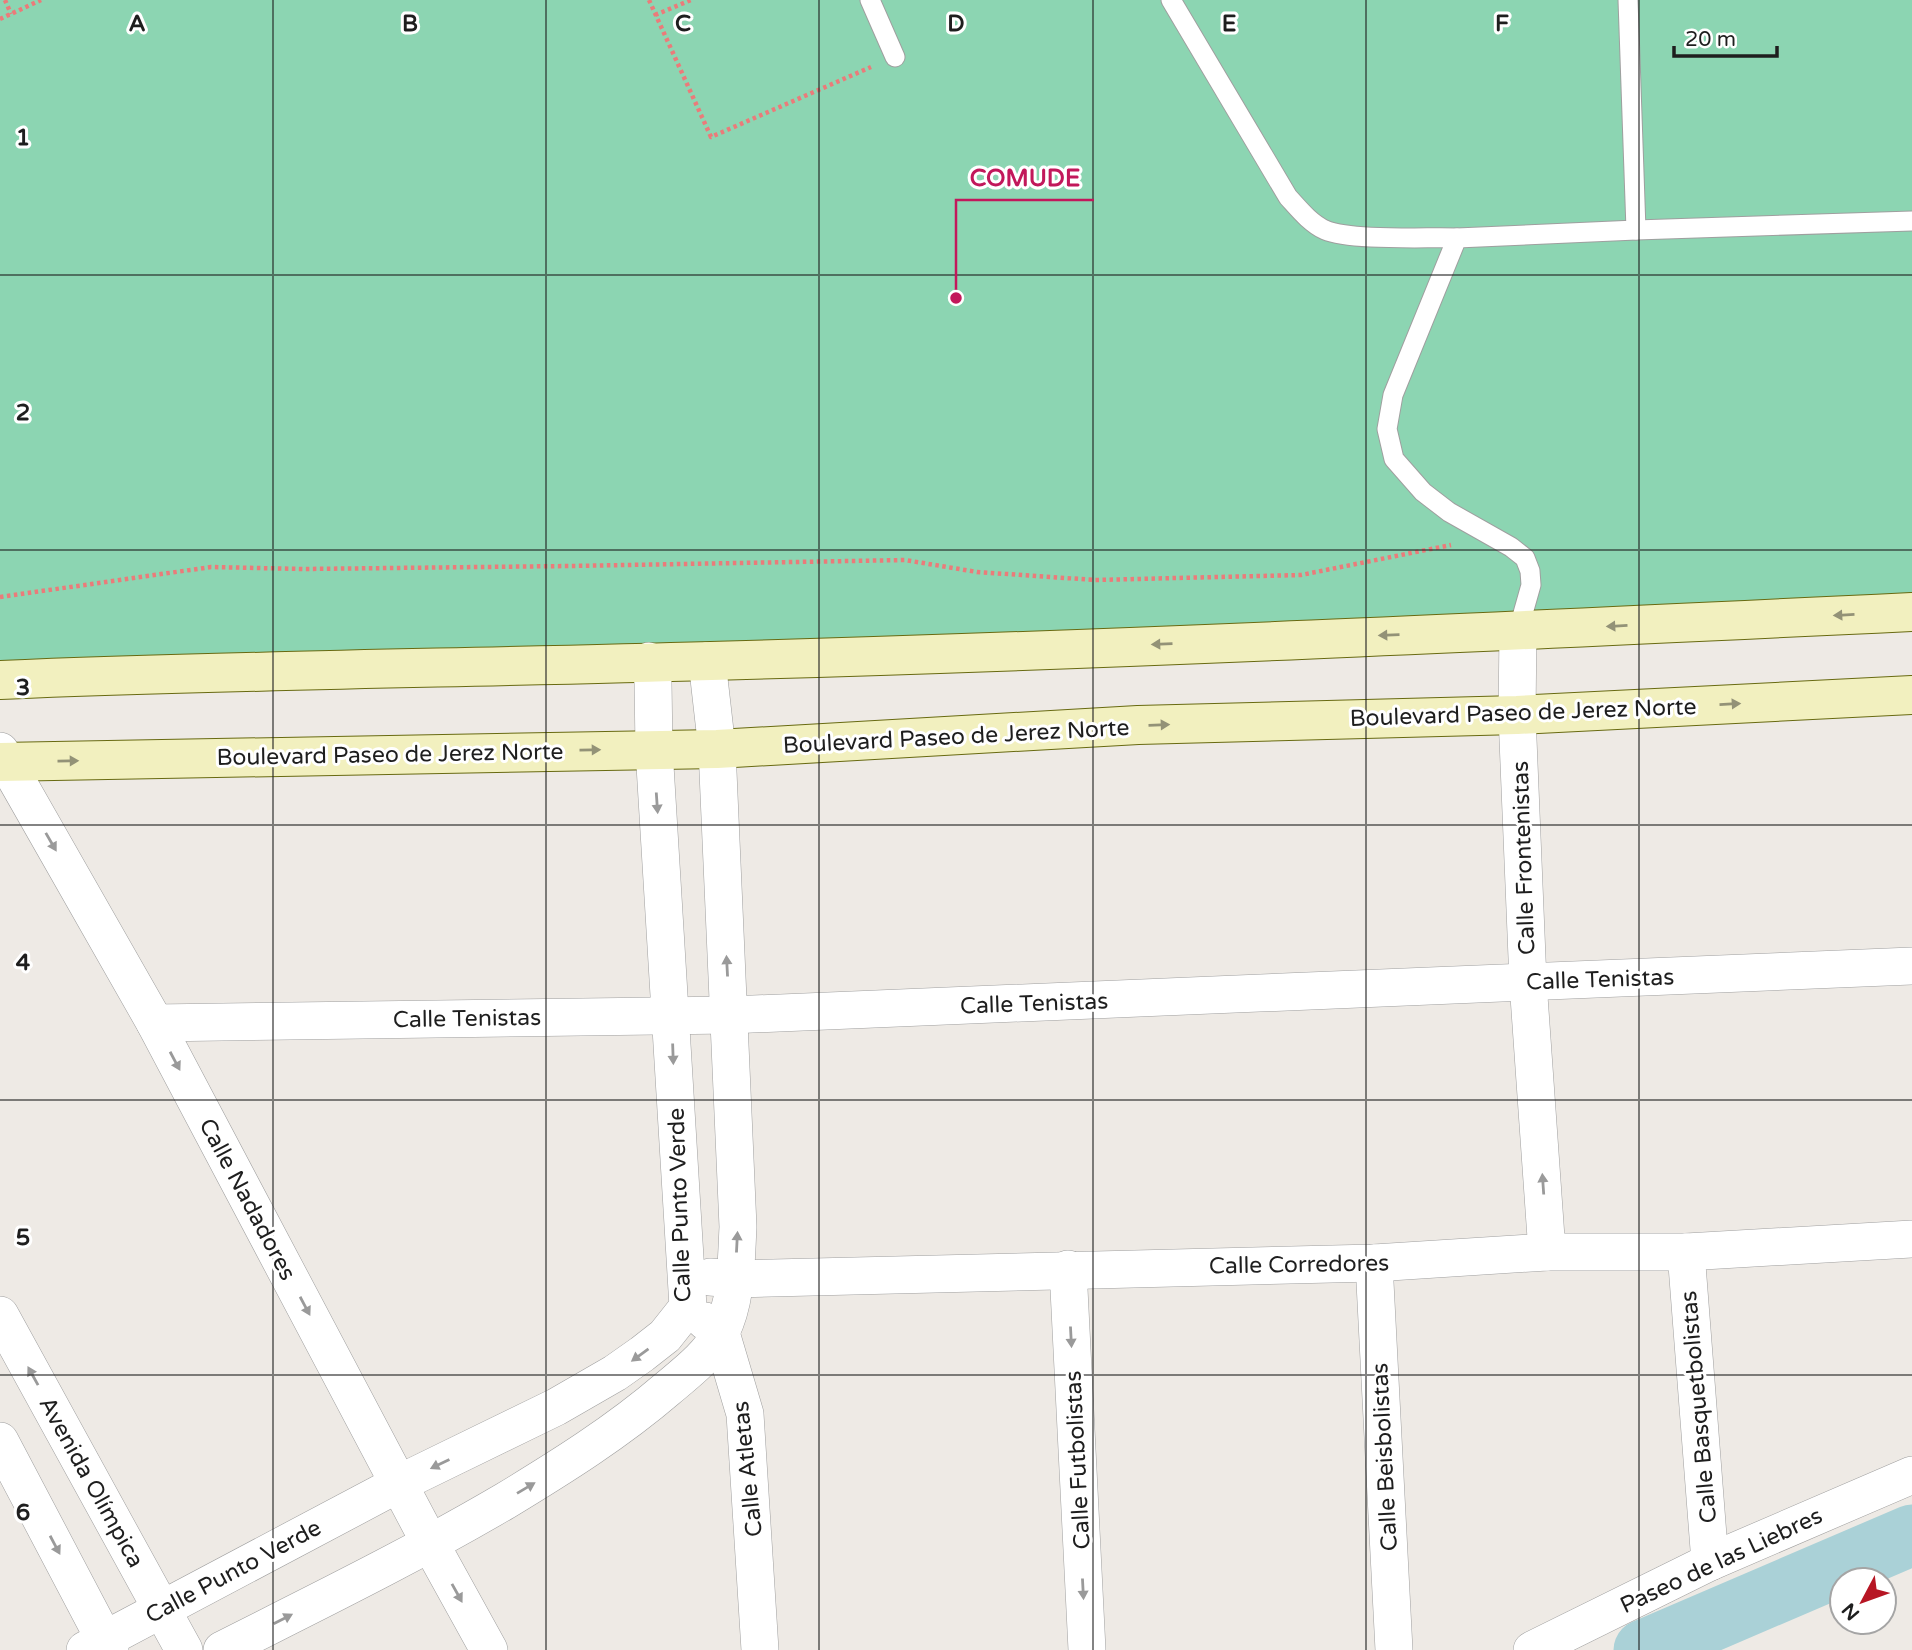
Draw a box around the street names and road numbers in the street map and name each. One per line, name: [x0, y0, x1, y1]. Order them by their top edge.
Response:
street label: Boulevard Paseo de Jerez Norte: [1349, 693, 1697, 733]
street label: Boulevard Paseo de Jerez Norte: [782, 714, 1130, 760]
street label: Boulevard Paseo de Jerez Norte: [216, 738, 564, 772]
street label: Calle Frontenistas: [1507, 761, 1541, 955]
street label: Calle Tenistas: [1525, 963, 1675, 997]
street label: Calle Tenistas: [959, 987, 1109, 1021]
street label: Calle Tenistas: [393, 1004, 541, 1034]
street label: Calle Punto Verde: [663, 1107, 697, 1303]
street label: Calle Nadadores: [193, 1114, 302, 1285]
street label: Calle Corredores: [1209, 1249, 1389, 1281]
street label: Calle Basquetbolistas: [1675, 1290, 1723, 1524]
street label: Calle Beisbolistas: [1366, 1362, 1404, 1552]
street label: Calle Futbolistas: [1059, 1370, 1097, 1550]
street label: Avenida Olímpica: [33, 1392, 150, 1573]
street label: Calle Atletas: [727, 1400, 769, 1538]
street label: Paseo de las Liebres: [1616, 1502, 1827, 1620]
street label: Calle Punto Verde: [141, 1514, 326, 1630]

